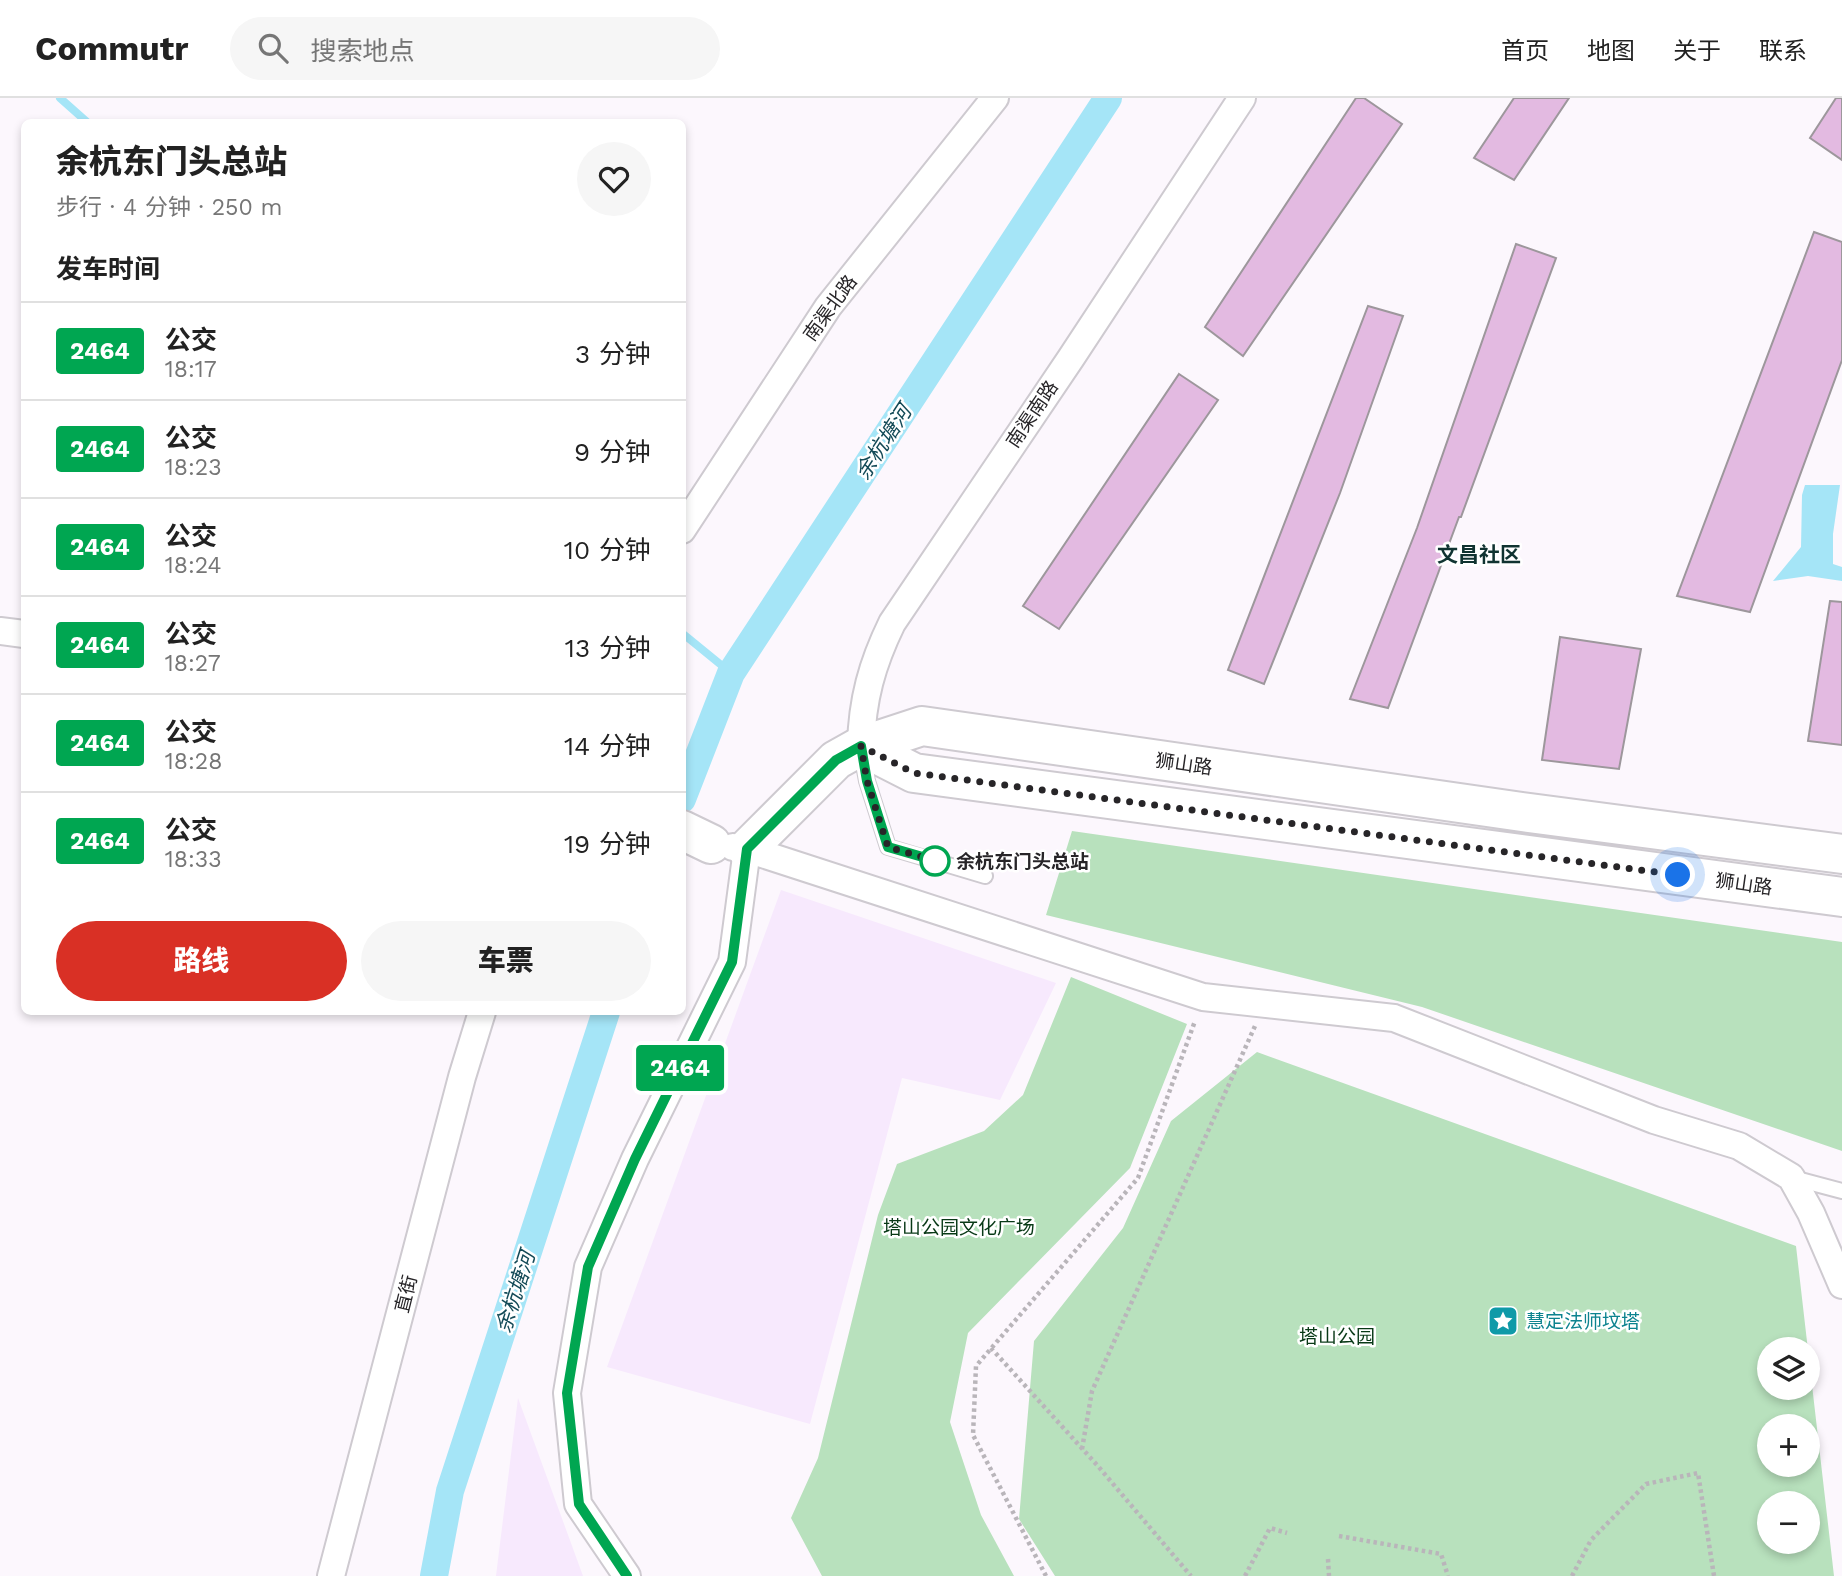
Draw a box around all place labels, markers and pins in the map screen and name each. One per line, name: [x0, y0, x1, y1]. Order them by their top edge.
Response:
marker: 余杭东门头总站: [920, 846, 950, 876]
place label: 余杭东门头总站: [956, 850, 1089, 873]
place icon: 慧定法师坟塔: [1486, 1304, 1520, 1338]
place label: 慧定法师坟塔: [1526, 1310, 1640, 1333]

